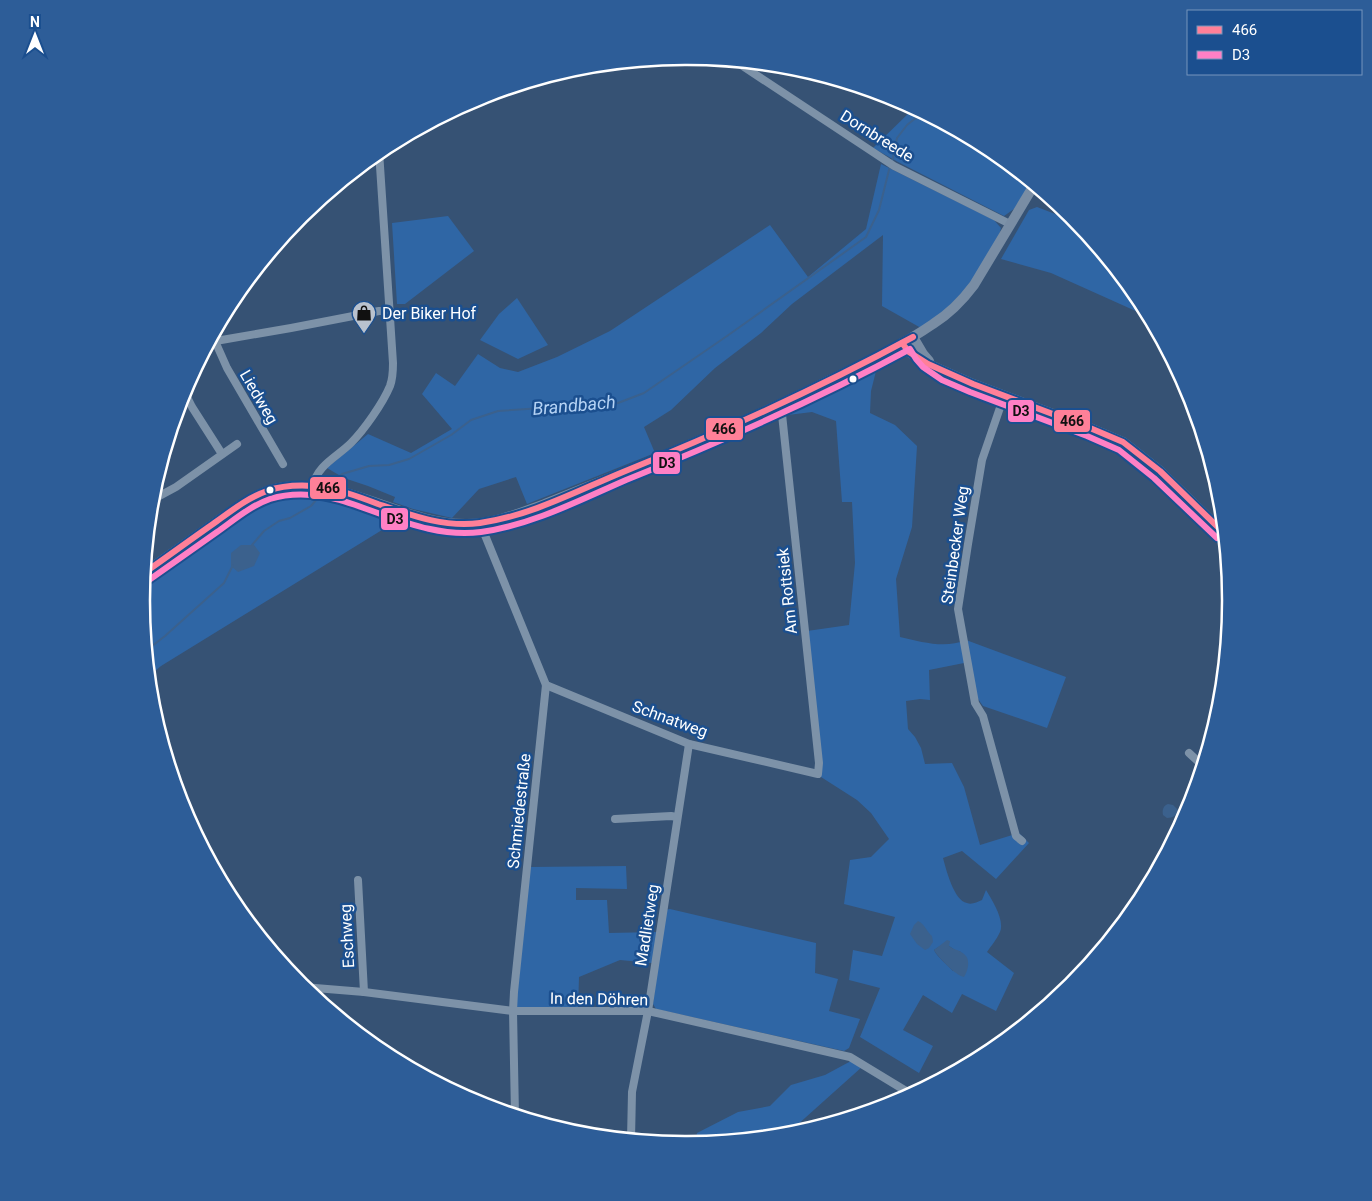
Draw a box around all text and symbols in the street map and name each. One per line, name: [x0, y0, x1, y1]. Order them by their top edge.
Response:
north arrow: [10, 10, 60, 60]
legend: [1187, 10, 1362, 75]
text: N: [30, 14, 40, 30]
text: 466: [1232, 21, 1257, 39]
text: D3: [1232, 46, 1250, 64]
street label: Dornbreede: [837, 106, 917, 166]
shop icon: Der Biker Hof: [351, 300, 377, 334]
place label: Der Biker Hof: [382, 304, 477, 323]
street label: Liedweg: [236, 366, 282, 428]
unlabelled marker: [848, 374, 858, 384]
water label: Brandbach: [531, 391, 617, 419]
line badge: D3: [1007, 399, 1035, 423]
text: D3: [1012, 403, 1030, 419]
line badge: 466: [1053, 409, 1091, 433]
text: 466: [1060, 413, 1084, 429]
line badge: 466: [705, 417, 744, 441]
text: 466: [712, 421, 736, 437]
line badge: D3: [652, 451, 681, 475]
text: D3: [658, 455, 676, 471]
line badge: 466: [309, 476, 347, 500]
text: 466: [316, 480, 340, 496]
unlabelled marker: [265, 485, 275, 495]
street label: Steinbecker Weg: [937, 485, 973, 605]
line badge: D3: [380, 507, 409, 531]
text: D3: [386, 511, 404, 527]
street label: Am Rottsiek: [773, 546, 801, 635]
street label: Schnatweg: [630, 697, 710, 741]
street label: Schmiedestraße: [503, 752, 535, 870]
street label: Madlietweg: [631, 883, 663, 967]
street label: Eschweg: [336, 904, 358, 968]
street label: In den Döhren: [550, 989, 648, 1009]

